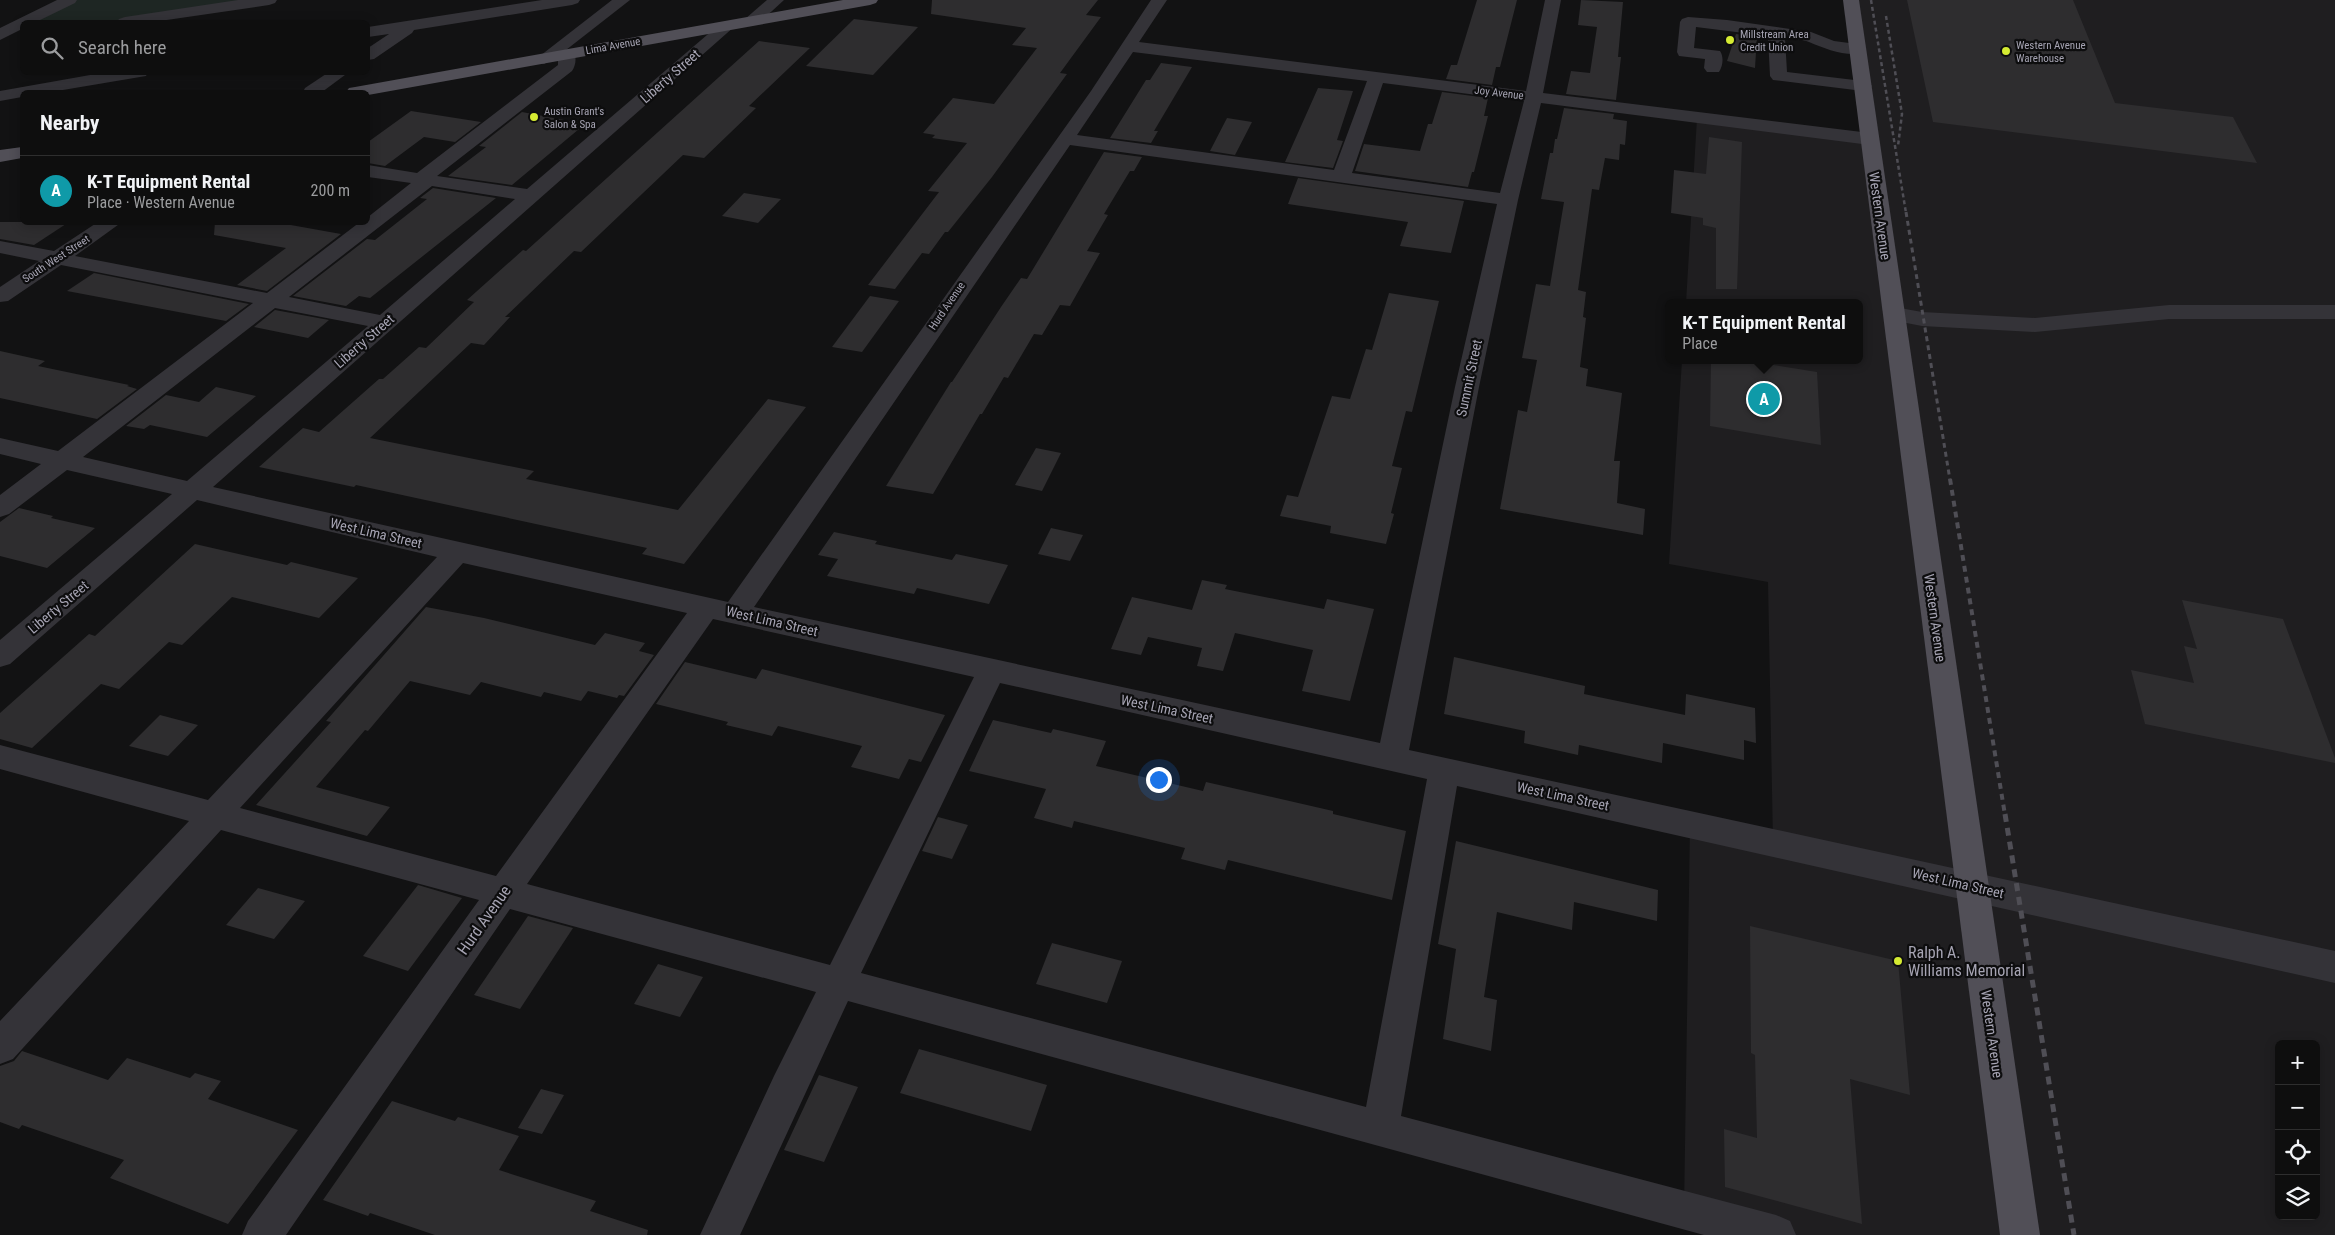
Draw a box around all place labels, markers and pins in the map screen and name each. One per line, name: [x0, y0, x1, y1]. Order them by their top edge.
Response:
place label: Millstream Area Credit Union: [1740, 28, 1809, 54]
marker: Millstream Area Credit Union: [1724, 34, 1736, 46]
place label: Western Avenue Warehouse: [2016, 39, 2086, 65]
marker: Western Avenue Warehouse: [2000, 45, 2012, 57]
place label: Austin Grant's Salon & Spa: [544, 105, 604, 131]
marker: Austin Grant's Salon & Spa: [528, 111, 540, 123]
pin: A: [1748, 380, 1780, 418]
place label: Ralph A. Williams Memorial: [1908, 943, 2025, 980]
marker: Ralph A. Williams Memorial: [1892, 955, 1904, 967]

